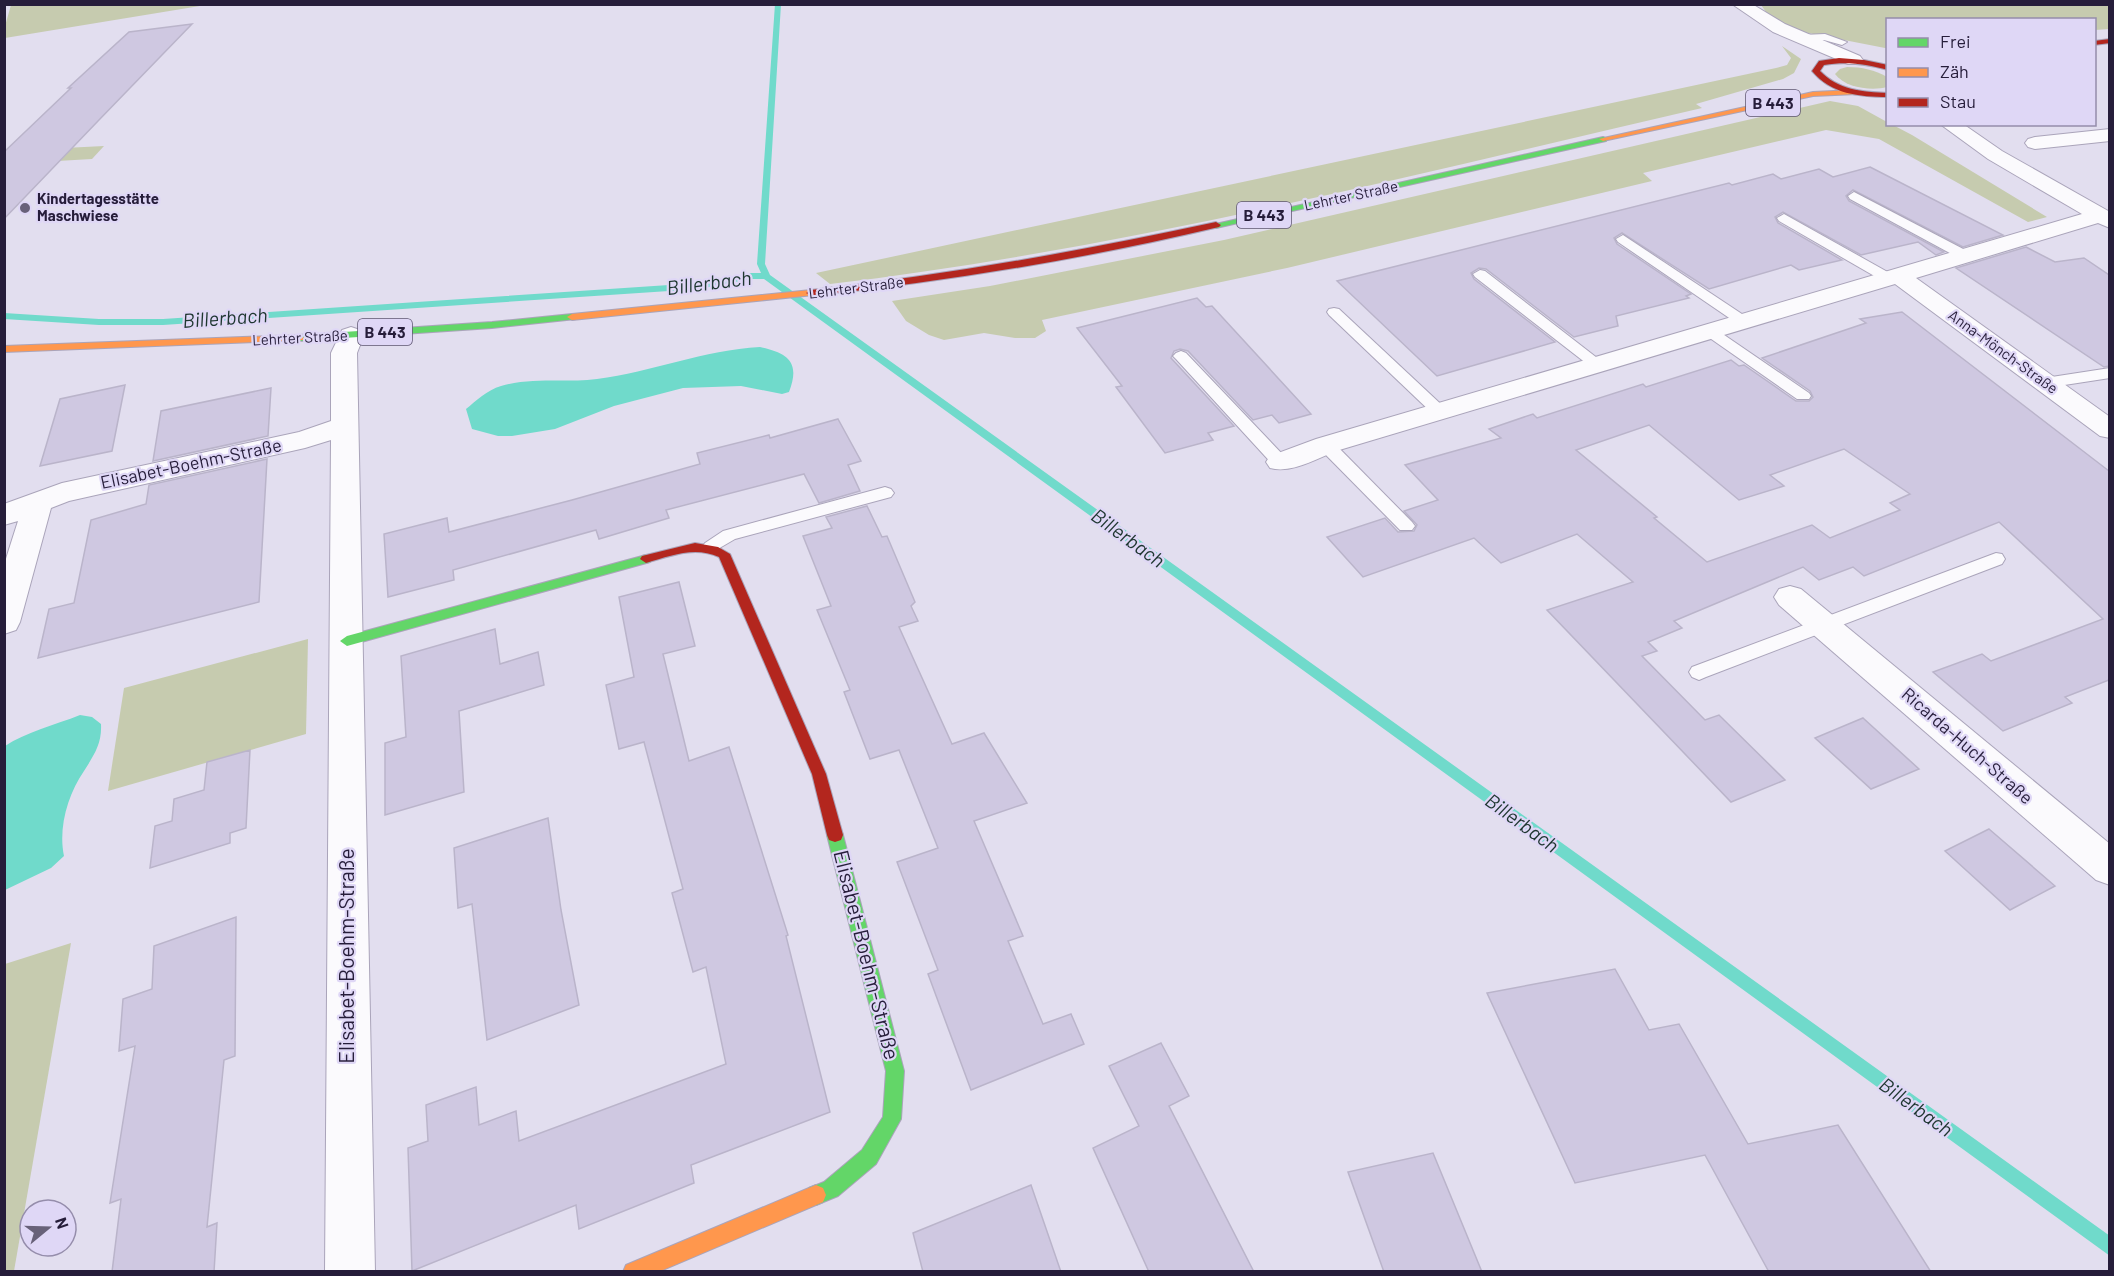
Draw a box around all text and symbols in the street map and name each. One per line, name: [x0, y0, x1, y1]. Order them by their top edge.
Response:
legend: [1886, 18, 2096, 126]
text: Frei: [1940, 30, 1971, 52]
text: Zäh: [1940, 60, 1969, 82]
road number: B 443: [1746, 90, 1800, 116]
text: Stau: [1940, 90, 1976, 112]
street label: Lehrter Straße: [1302, 176, 1399, 214]
place label: Kindertagesstätte Maschwiese: [37, 189, 159, 224]
marker: Kindertagesstätte Maschwiese: [18, 201, 32, 215]
road number: B 443: [1237, 202, 1291, 228]
water label: Billerbach: [665, 265, 753, 299]
street label: Lehrter Straße: [807, 272, 904, 302]
water label: Billerbach: [182, 302, 268, 332]
street label: Anna-Mönch-Straße: [1945, 305, 2062, 397]
road number: B 443: [358, 319, 412, 345]
street label: Lehrter Straße: [252, 326, 348, 348]
street label: Elisabet-Boehm-Straße: [98, 433, 283, 493]
water label: Billerbach: [1087, 502, 1170, 572]
street label: Ricarda-Huch-Straße: [1898, 682, 2038, 808]
water label: Billerbach: [1481, 787, 1564, 857]
street label: Elisabet-Boehm-Straße: [829, 847, 906, 1062]
street label: Elisabet-Boehm-Straße: [333, 848, 358, 1064]
water label: Billerbach: [1875, 1071, 1958, 1141]
north arrow: [18, 1198, 78, 1258]
text: N: [52, 1215, 73, 1231]

